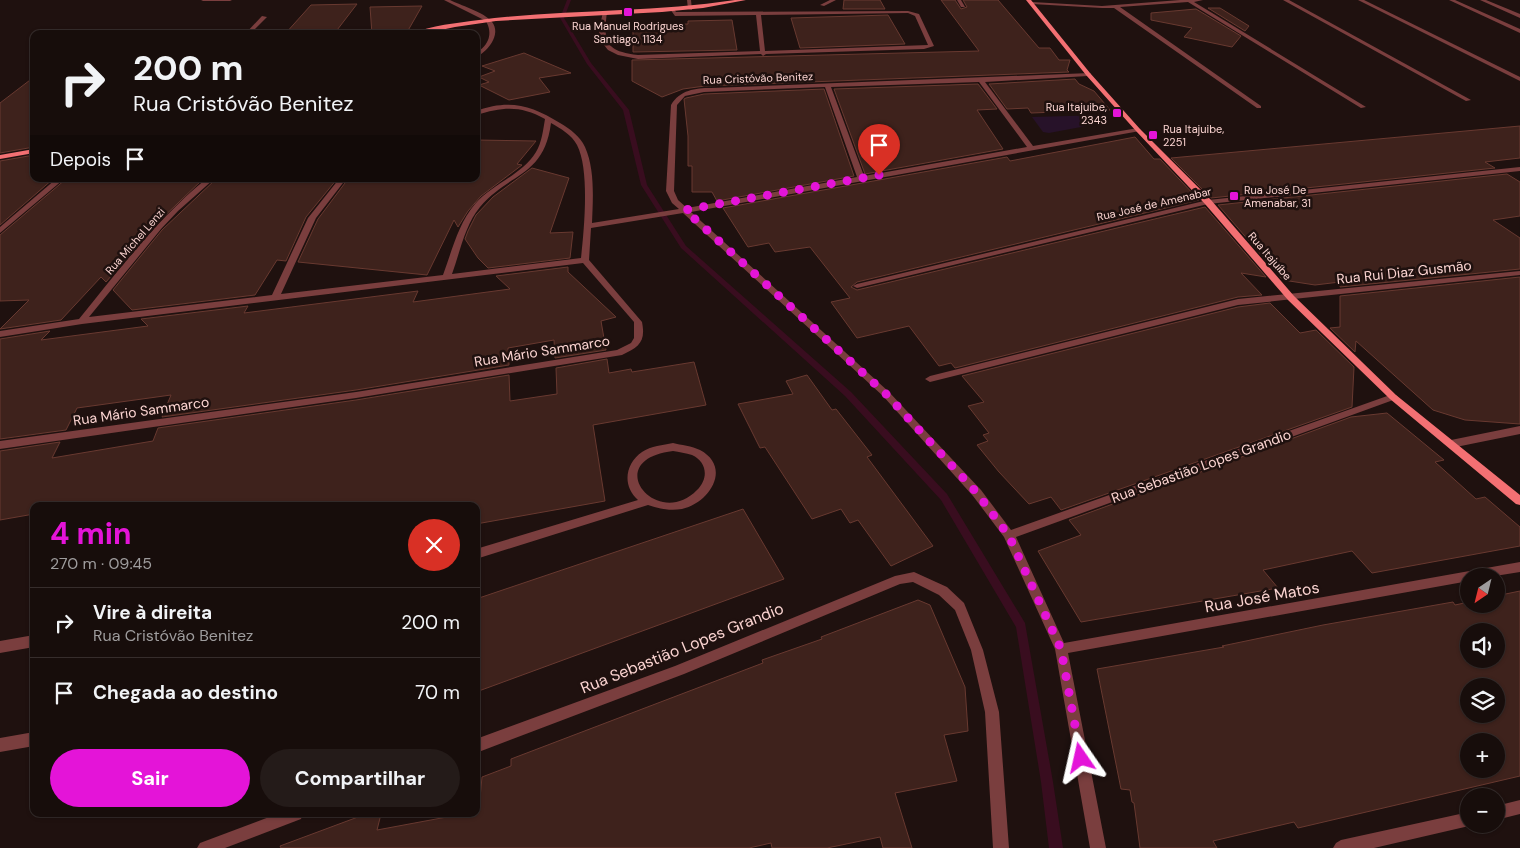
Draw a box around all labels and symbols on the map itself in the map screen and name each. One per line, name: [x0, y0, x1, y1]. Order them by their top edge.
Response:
marker: Rua Manuel Rodrigues Santiago, 1134: [622, 6, 634, 18]
place label: Rua Manuel Rodrigues Santiago, 1134: [572, 19, 684, 46]
street label: Rua Cristóvão Benitez: [703, 69, 813, 87]
place label: Rua Itajuibe, 2343: [1046, 100, 1107, 127]
marker: Rua Itajuibe, 2343: [1111, 107, 1123, 119]
place label: Rua Itajuibe, 2251: [1163, 122, 1224, 149]
pin: [858, 124, 900, 175]
marker: Rua Itajuibe, 2251: [1147, 129, 1159, 141]
place label: Rua José De Amenabar, 31: [1244, 183, 1311, 210]
street label: Rua José de Amenabar: [1095, 184, 1213, 224]
marker: Rua José De Amenabar, 31: [1228, 190, 1240, 202]
street label: Rua Michel Lenzi: [102, 205, 168, 277]
street label: Rua Itajuíbe: [1245, 229, 1295, 283]
street label: Rua Rui Diaz Gusmão: [1335, 256, 1473, 288]
street label: Rua Mário Sammarco: [473, 331, 611, 371]
street label: Rua Mário Sammarco: [72, 393, 210, 429]
street label: Rua Sebastião Lopes Grandio: [1109, 425, 1293, 507]
north arrow: [1460, 568, 1505, 612]
street label: Rua José Matos: [1203, 577, 1321, 617]
street label: Rua Sebastião Lopes Grandio: [577, 598, 787, 698]
position arrow: [1054, 731, 1106, 783]

